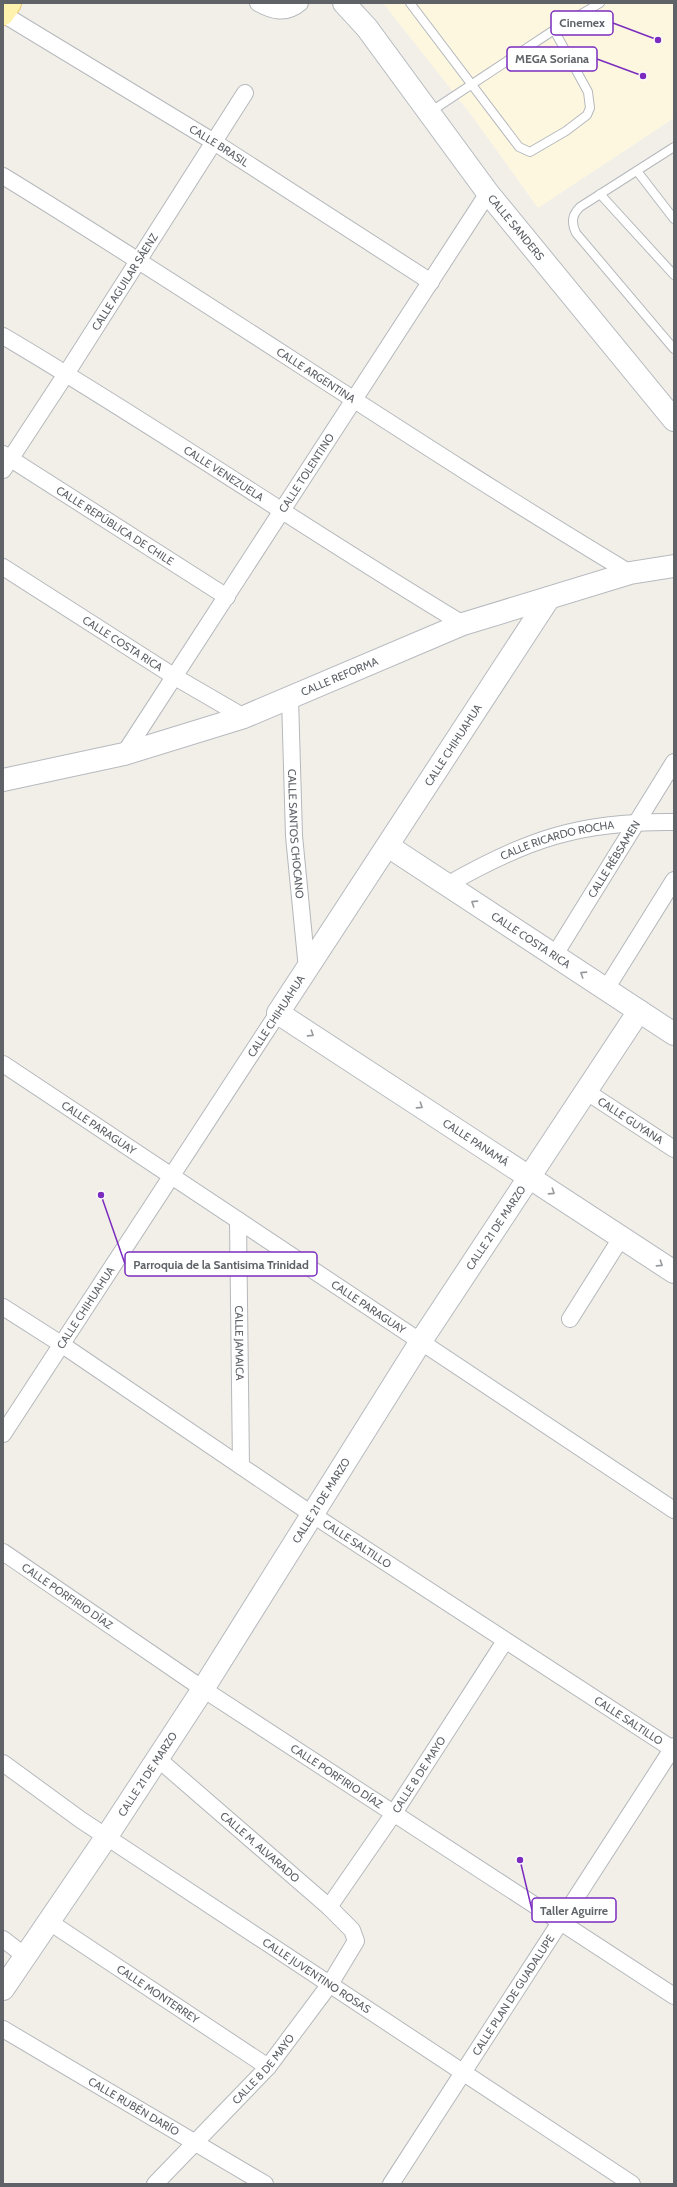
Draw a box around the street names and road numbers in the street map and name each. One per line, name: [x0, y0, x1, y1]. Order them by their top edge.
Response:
street label: CALLE BRASIL: [187, 122, 252, 170]
street label: CALLE SANDERS: [485, 191, 548, 264]
street label: CALLE AGUILAR SÁENZ: [89, 231, 161, 333]
street label: CALLE ARGENTINA: [274, 345, 358, 406]
street label: CALLE TOLENTINO: [276, 430, 337, 515]
street label: CALLE VENEZUELA: [181, 443, 267, 504]
street label: CALLE REPÚBLICA DE CHILE: [54, 483, 177, 568]
street label: CALLE COSTA RICA: [80, 613, 165, 674]
street label: CALLE REFORMA: [299, 654, 380, 699]
street label: CALLE CHIHUAHUA: [421, 701, 485, 789]
street label: CALLE SANTOS CHOCANO: [285, 769, 307, 900]
street label: CALLE RICARDO ROCHA: [498, 818, 615, 863]
street label: CALLE RÉBSAMEN: [585, 818, 643, 900]
street label: CALLE COSTA RICA: [488, 909, 573, 971]
street label: CALLE CHIHUAHUA: [244, 972, 308, 1060]
street label: CALLE GUYANA: [595, 1094, 666, 1147]
street label: CALLE PARAGUAY: [59, 1098, 139, 1158]
street label: CALLE PANAMÁ: [440, 1116, 512, 1169]
street label: CALLE 21 DE MARZO: [463, 1182, 529, 1273]
street label: CALLE CHIHUAHUA: [54, 1264, 118, 1351]
street label: CALLE PARAGUAY: [329, 1277, 409, 1337]
street label: CALLE JAMAICA: [232, 1305, 247, 1381]
street label: CALLE 21 DE MARZO: [289, 1455, 353, 1546]
street label: CALLE SALTILLO: [320, 1516, 395, 1571]
street label: CALLE PORFIRIO DÍAZ: [19, 1560, 116, 1632]
street label: CALLE SALTILLO: [592, 1693, 666, 1748]
street label: CALLE 21 DE MARZO: [115, 1729, 180, 1819]
street label: CALLE 8 DE MAYO: [389, 1733, 449, 1816]
street label: CALLE PORFIRIO DÍAZ: [288, 1741, 385, 1811]
street label: CALLE M. ALVARADO: [217, 1809, 303, 1886]
street label: CALLE PLAN DE GUADALUPE: [469, 1932, 557, 2058]
street label: CALLE JUVENTINO ROSAS: [260, 1935, 374, 2017]
street label: CALLE MONTERREY: [114, 1962, 202, 2027]
street label: CALLE 8 DE MAYO: [229, 2031, 298, 2107]
street label: CALLE RUBÉN DARÍO: [86, 2074, 182, 2139]

